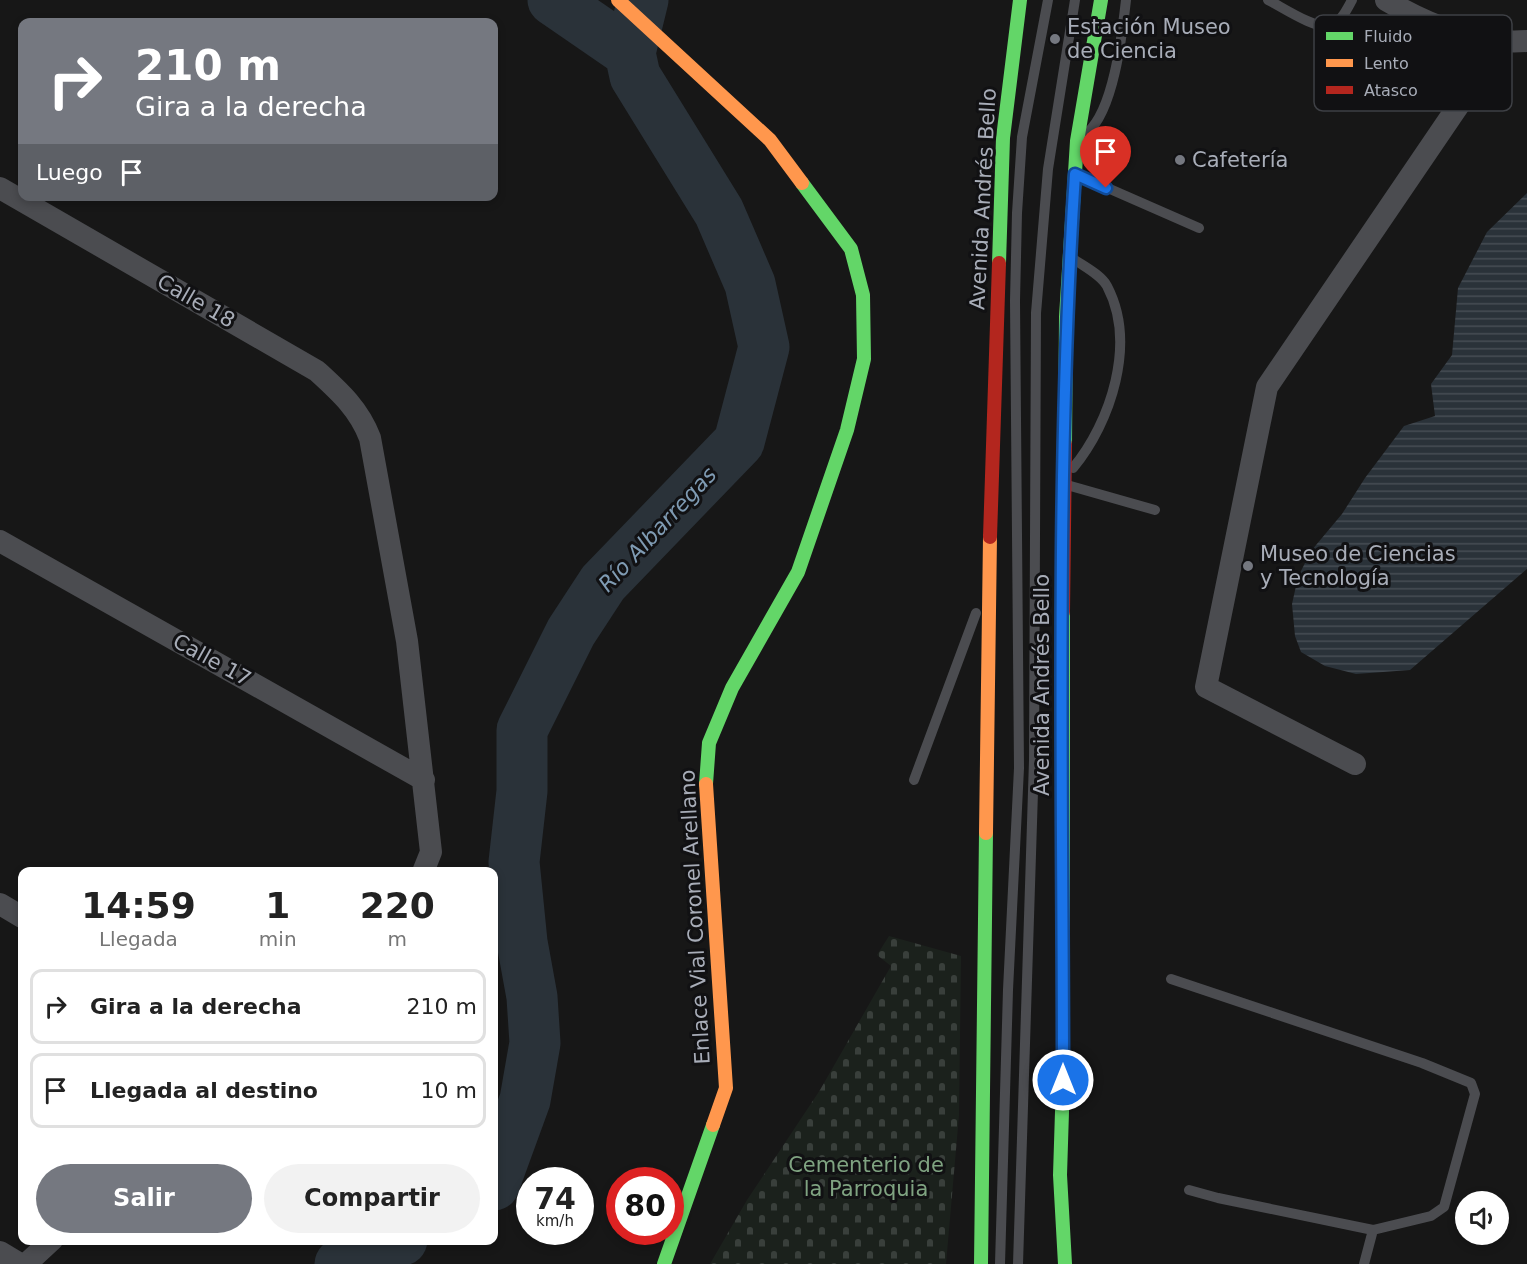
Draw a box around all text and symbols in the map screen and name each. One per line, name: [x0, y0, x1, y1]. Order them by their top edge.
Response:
place label: Estación Museo de Ciencia: [1067, 15, 1231, 63]
legend: [1314, 15, 1512, 111]
text: Fluido: [1364, 27, 1412, 46]
marker: Estación Museo de Ciencia: [1048, 32, 1062, 46]
text: 210 m: [135, 41, 281, 90]
icon: right: [36, 42, 114, 120]
text: Lento: [1364, 54, 1409, 73]
text: Atasco: [1364, 81, 1418, 100]
street label: Avenida Andrés Bello: [965, 87, 1001, 311]
text: Gira a la derecha: [135, 91, 367, 122]
pin: [1080, 126, 1131, 188]
icon: arrive: [1089, 135, 1122, 168]
place label: Cafetería: [1192, 148, 1288, 172]
marker: Cafetería: [1173, 153, 1187, 167]
icon: arrive: [115, 156, 148, 189]
text: Luego: [36, 160, 103, 185]
street label: Calle 18: [153, 269, 239, 333]
water label: Río Albarregas: [593, 462, 721, 597]
place label: Museo de Ciencias y Tecnología: [1260, 542, 1456, 590]
marker: Museo de Ciencias y Tecnología: [1241, 559, 1255, 573]
street label: Avenida Andrés Bello: [1030, 574, 1054, 796]
street label: Calle 17: [169, 629, 255, 691]
street label: Enlace Vial Coronel Arellano: [675, 769, 715, 1065]
text: 14:59: [81, 885, 196, 926]
text: 1: [265, 885, 290, 926]
text: 220: [360, 885, 435, 926]
text: Llegada: [99, 927, 178, 951]
text: min: [259, 927, 297, 951]
text: m: [388, 927, 407, 951]
icon: right: [39, 990, 72, 1023]
text: Gira a la derecha: [90, 994, 302, 1019]
text: 210 m: [407, 994, 477, 1019]
position arrow: [1031, 1048, 1095, 1112]
icon: arrive: [39, 1074, 72, 1107]
text: Llegada al destino: [90, 1078, 318, 1103]
text: 10 m: [421, 1078, 477, 1103]
park label: Cementerio de la Parroquia: [788, 1153, 944, 1201]
button: Salir: [36, 1164, 252, 1233]
button: Compartir: [264, 1164, 480, 1233]
speed limit sign: 80: [606, 1167, 684, 1245]
text: 74: [534, 1181, 576, 1216]
map controls: [1455, 1191, 1509, 1245]
button: sound: [1455, 1191, 1509, 1245]
text: km/h: [536, 1212, 574, 1230]

